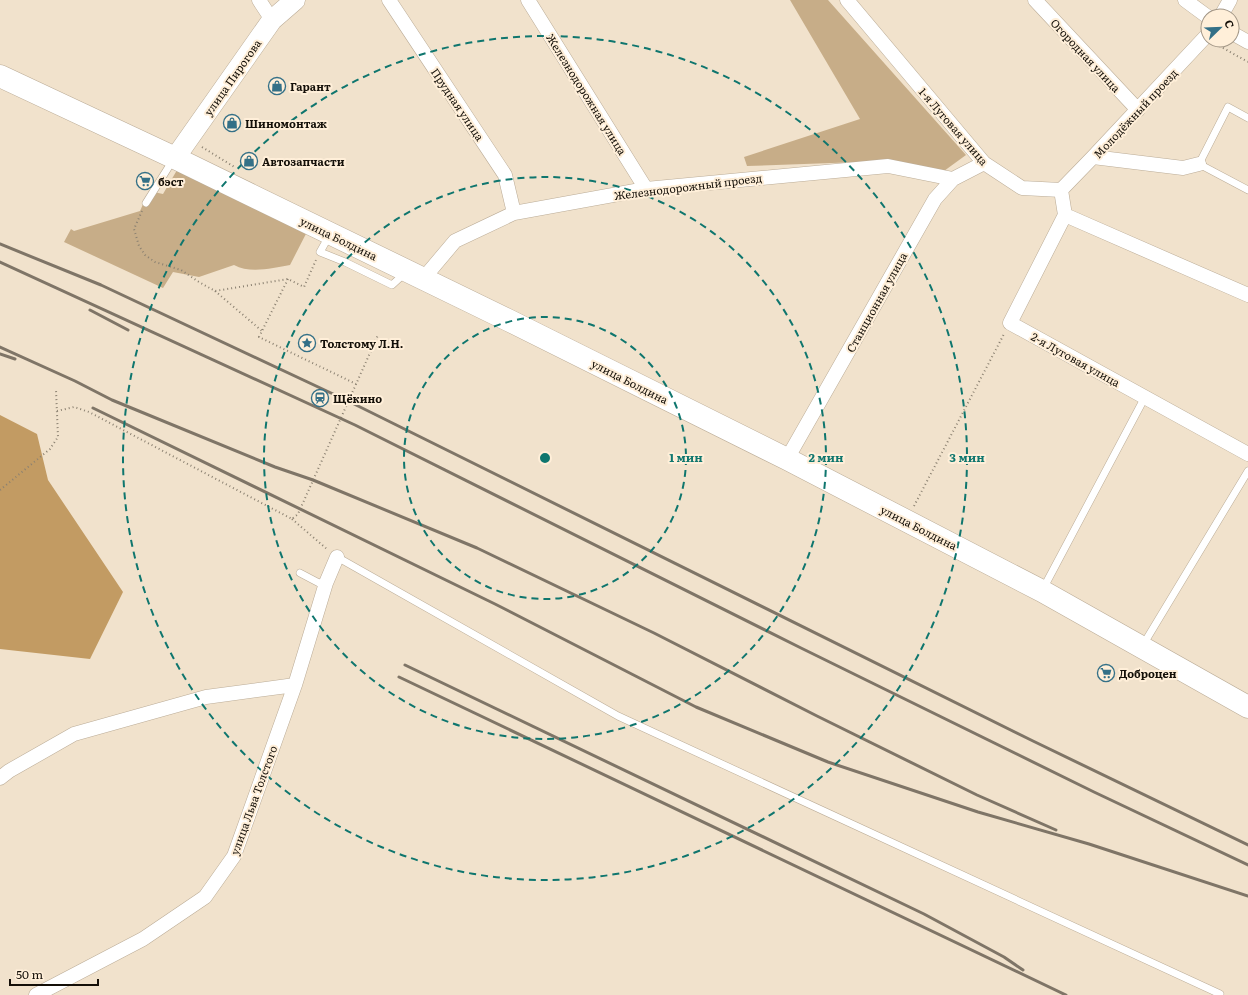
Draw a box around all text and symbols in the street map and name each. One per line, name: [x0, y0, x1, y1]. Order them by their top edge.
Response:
north arrow: [1200, 8, 1240, 48]
street label: Огородная улица: [1048, 15, 1125, 96]
text: С: [1221, 17, 1239, 31]
street label: Железнодорожная улица: [543, 30, 631, 158]
street label: улица Пирогова: [200, 36, 264, 118]
street label: Прудная улица: [428, 64, 488, 144]
street label: Молодёжный проезд: [1089, 64, 1181, 161]
shop icon: Гарант: [267, 76, 287, 96]
place label: Гарант: [290, 78, 331, 94]
street label: 1-я Луговая улица: [916, 84, 992, 168]
shop icon: Шиномонтаж: [222, 113, 242, 133]
place label: Шиномонтаж: [245, 115, 328, 131]
shop icon: Автозапчасти: [239, 151, 259, 171]
place label: Автозапчасти: [262, 153, 345, 169]
street label: Железнодорожный проезд: [613, 169, 763, 203]
supermarket icon: бэст: [135, 171, 155, 191]
place label: бэст: [158, 173, 184, 189]
street label: улица Болдина: [298, 212, 380, 264]
street label: Станционная улица: [842, 249, 910, 355]
street label: 2-я Луговая улица: [1029, 328, 1123, 390]
place icon: Толстому Л.Н.: [297, 333, 317, 353]
place label: Толстому Л.Н.: [320, 335, 403, 351]
street label: улица Болдина: [589, 355, 671, 407]
station icon: Щёкино: [310, 388, 330, 408]
place label: Щёкино: [333, 390, 382, 406]
text: 1 мин: [669, 448, 703, 466]
text: 2 мин: [808, 448, 844, 466]
text: 3 мин: [949, 448, 985, 466]
centre of rings: [538, 451, 552, 465]
street label: улица Болдина: [878, 501, 960, 553]
supermarket icon: Доброцен: [1096, 663, 1116, 683]
place label: Доброцен: [1119, 665, 1177, 681]
street label: улица Льва Толстого: [226, 743, 280, 857]
scale bar: [10, 961, 98, 987]
text: 50 m: [16, 965, 43, 983]

